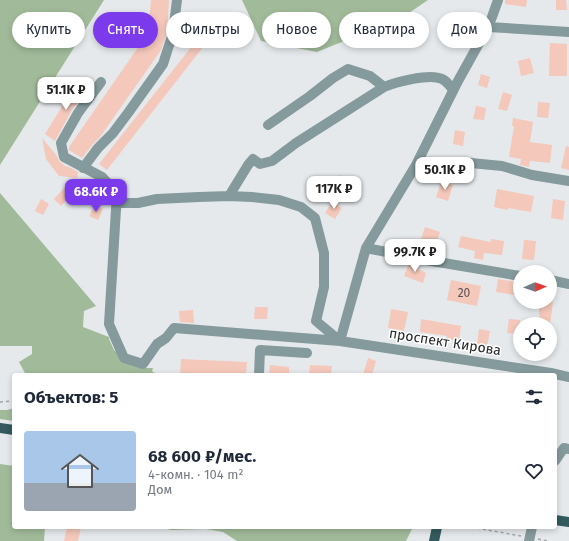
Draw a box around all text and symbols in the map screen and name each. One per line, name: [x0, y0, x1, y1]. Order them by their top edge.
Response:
chip: Купить: [12, 12, 85, 48]
chip: Снять: [93, 12, 158, 48]
chip: Фильтры: [166, 12, 254, 48]
chip: Новое: [262, 12, 331, 48]
chip: Квартира: [339, 12, 429, 48]
chip: Дом: [437, 12, 492, 48]
pin: 51.1K ₽: [29, 77, 103, 111]
text: 51.1K ₽: [46, 82, 86, 97]
pin: 50.1K ₽: [408, 157, 482, 191]
text: 50.1K ₽: [424, 162, 466, 177]
pin: 117K ₽: [301, 176, 367, 210]
pin: 68.6K ₽: [59, 179, 133, 213]
text: 117K ₽: [316, 181, 352, 196]
text: 68.6K ₽: [74, 184, 118, 199]
pin: 99.7K ₽: [378, 239, 452, 273]
text: 99.7K ₽: [394, 244, 436, 259]
north arrow: [513, 265, 557, 309]
map controls: [513, 265, 557, 361]
house number: 20: [458, 286, 471, 300]
button: locate: [513, 317, 557, 361]
street label: проспект Кирова: [388, 325, 502, 359]
icon: filters: [523, 386, 545, 408]
text: Объектов: 5: [24, 387, 118, 408]
text: 68 600 ₽/мес.: [148, 446, 256, 467]
icon: home: [56, 447, 104, 495]
icon: heart: [523, 460, 545, 482]
text: 4-комн. · 104 m²: [148, 467, 243, 482]
text: Дом: [148, 482, 172, 497]

